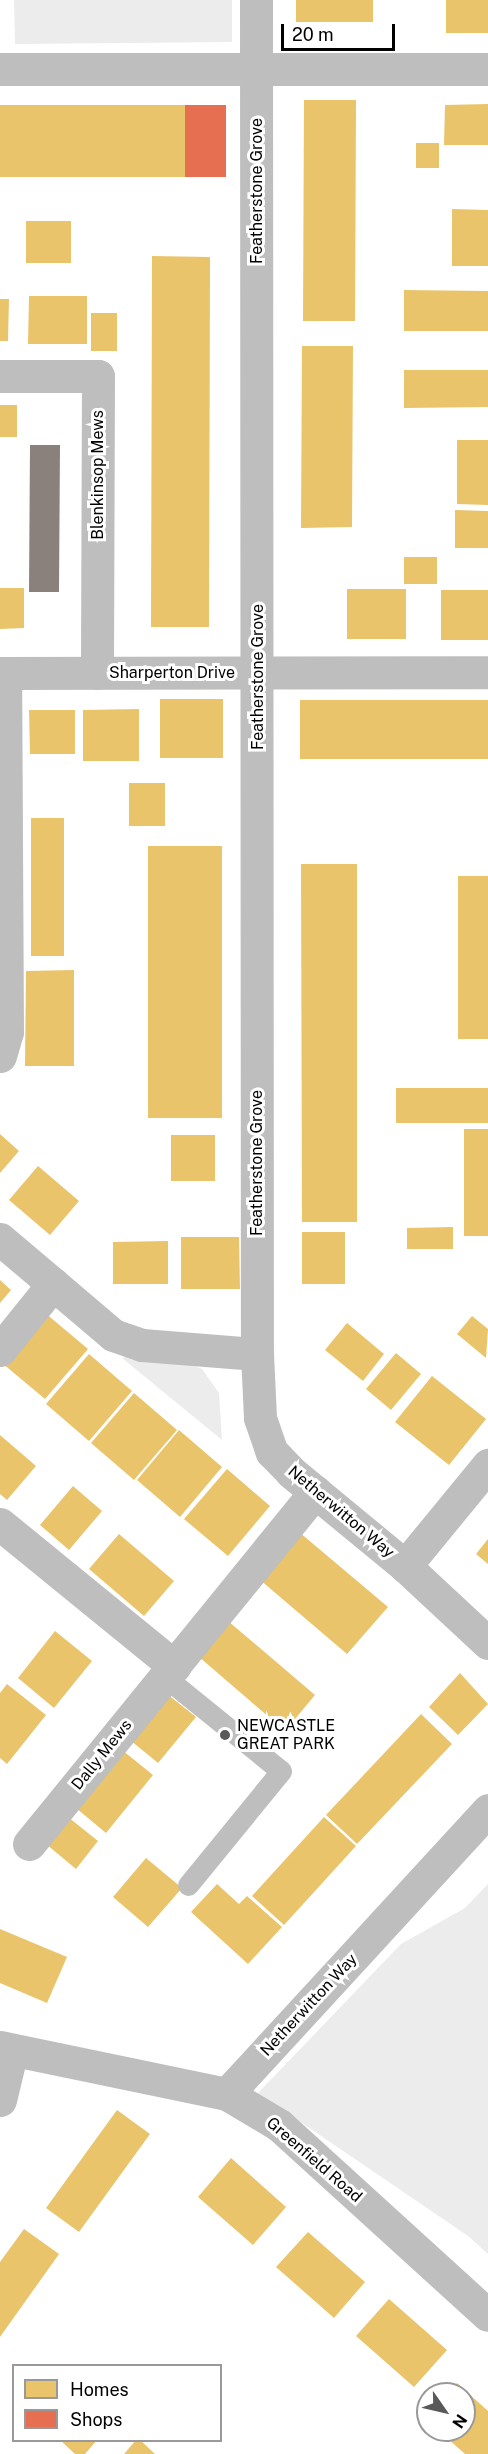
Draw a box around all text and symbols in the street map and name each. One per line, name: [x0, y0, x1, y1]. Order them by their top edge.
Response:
scale bar: [284, 12, 398, 50]
text: 20 m: [292, 24, 334, 45]
street label: Featherstone Grove: [247, 118, 267, 264]
street label: Blenkinsop Mews: [88, 410, 108, 540]
street label: Featherstone Grove: [248, 604, 268, 750]
street label: Sharperton Drive: [109, 663, 235, 683]
street label: Featherstone Grove: [247, 1090, 267, 1236]
street label: Netherwitton Way: [284, 1462, 398, 1562]
street label: Dally Mews: [68, 1716, 136, 1794]
place label: NEWCASTLE GREAT PARK: [237, 1716, 335, 1754]
marker: NEWCASTLE GREAT PARK: [218, 1728, 232, 1742]
street label: Netherwitton Way: [256, 1950, 362, 2060]
street label: Greenfield Road: [262, 2113, 366, 2207]
legend: [12, 2364, 222, 2442]
text: Homes: [70, 2379, 129, 2400]
north arrow: [416, 2382, 476, 2442]
text: Shops: [70, 2409, 122, 2430]
text: N: [448, 2411, 471, 2432]

